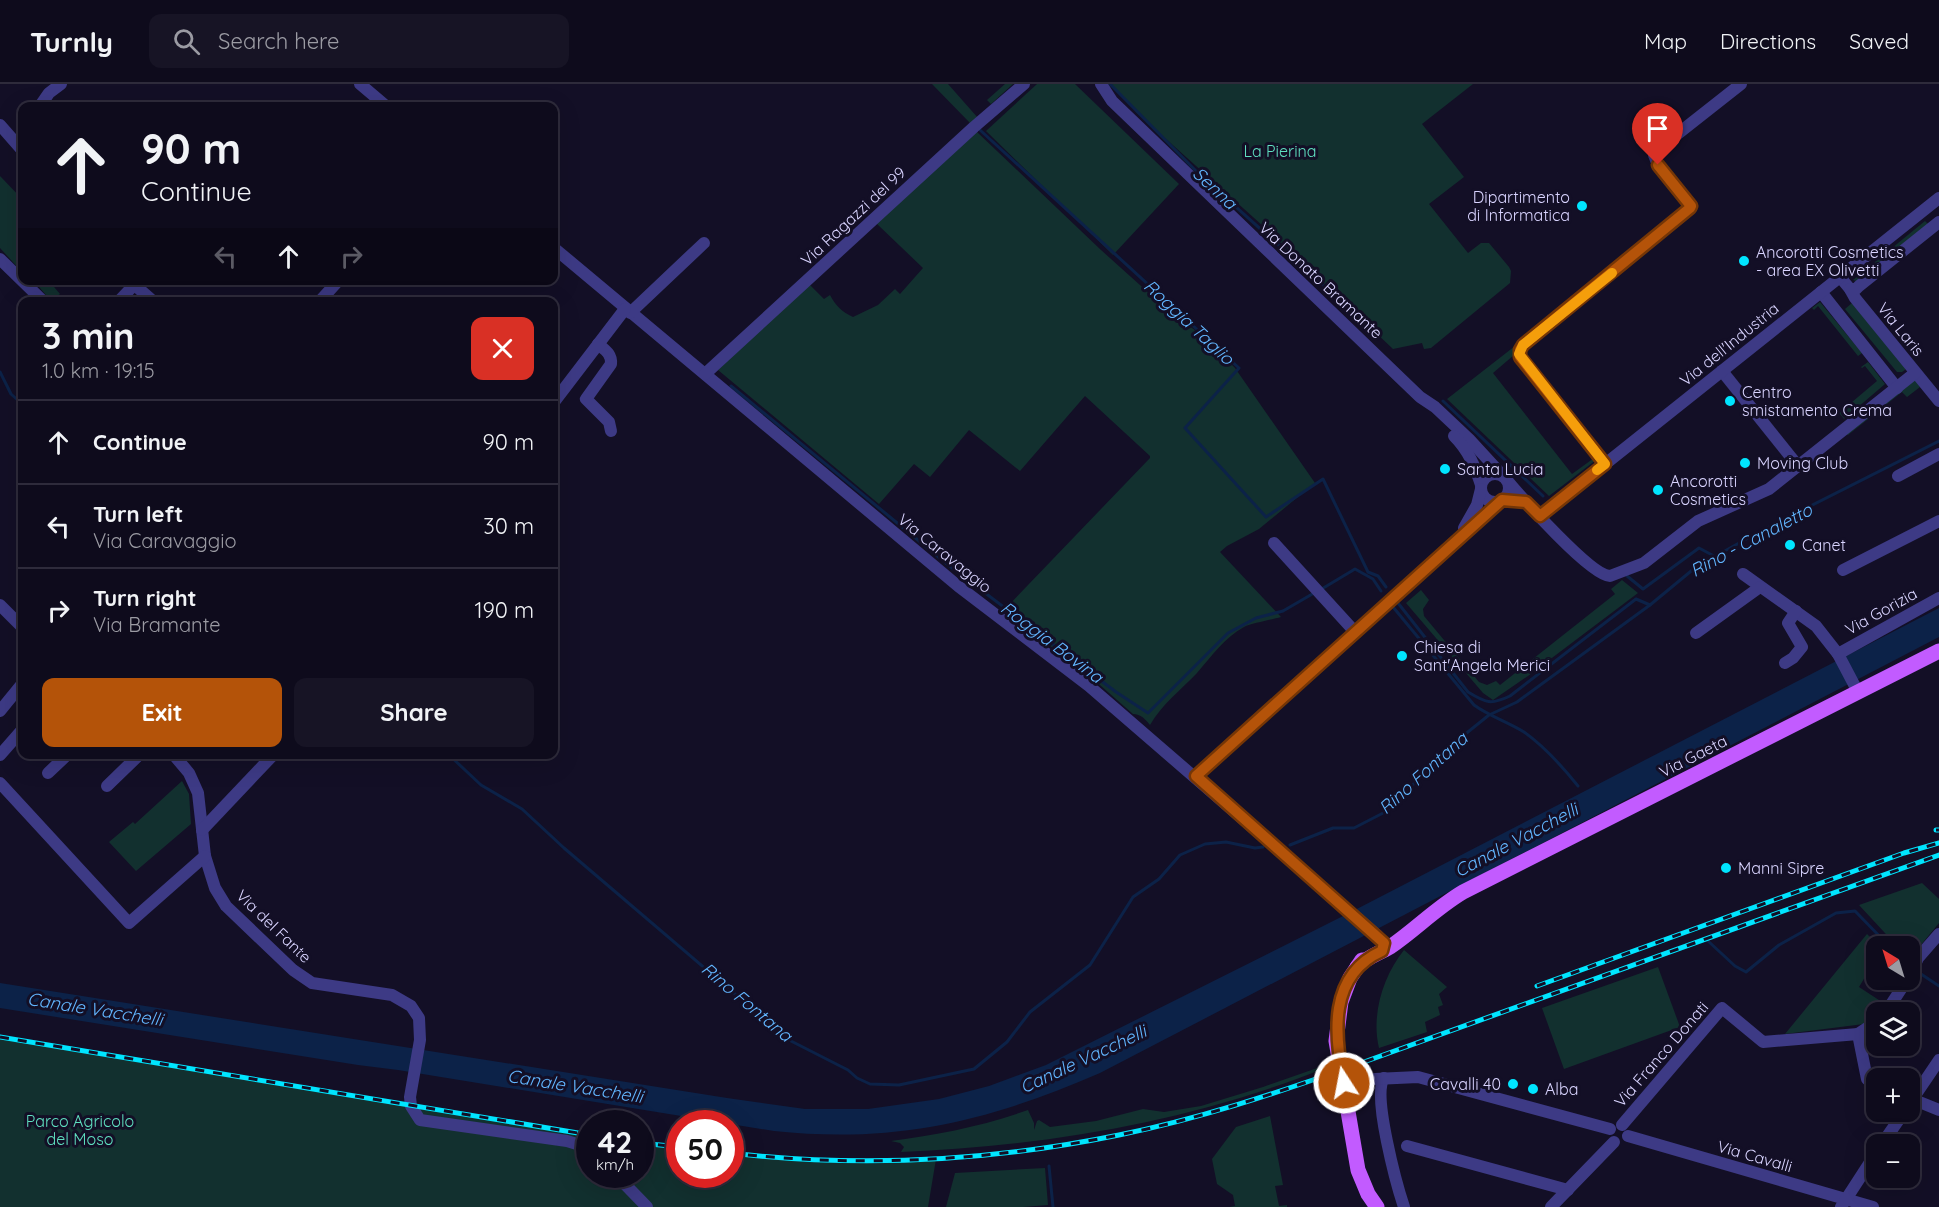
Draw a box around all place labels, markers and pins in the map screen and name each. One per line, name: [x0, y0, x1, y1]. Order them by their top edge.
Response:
pin: [1632, 103, 1683, 165]
place label: Dipartimento di Informatica: [1467, 187, 1570, 225]
marker: Dipartimento di Informatica: [1575, 199, 1589, 213]
place label: Ancorotti Cosmetics - area EX Olivetti: [1756, 242, 1904, 280]
marker: Ancorotti Cosmetics - area EX Olivetti: [1737, 254, 1751, 268]
place label: Centro smistamento Crema: [1742, 382, 1892, 420]
marker: Centro smistamento Crema: [1723, 394, 1737, 408]
place label: Moving Club: [1757, 453, 1848, 473]
marker: Moving Club: [1738, 456, 1752, 470]
place label: Santa Lucia: [1457, 459, 1543, 479]
marker: Santa Lucia: [1438, 462, 1452, 476]
place label: Ancorotti Cosmetics: [1670, 471, 1746, 509]
marker: Ancorotti Cosmetics: [1651, 483, 1665, 497]
place label: Canet: [1802, 535, 1846, 555]
marker: Canet: [1783, 538, 1797, 552]
place label: Chiesa di Sant'Angela Merici: [1414, 637, 1550, 675]
marker: Chiesa di Sant'Angela Merici: [1395, 649, 1409, 663]
place label: Manni Sipre: [1738, 858, 1824, 878]
marker: Manni Sipre: [1719, 861, 1733, 875]
place label: Cavalli 40: [1430, 1074, 1501, 1094]
marker: Cavalli 40: [1506, 1077, 1520, 1091]
place label: Alba: [1545, 1079, 1578, 1099]
marker: Alba: [1526, 1082, 1540, 1096]

